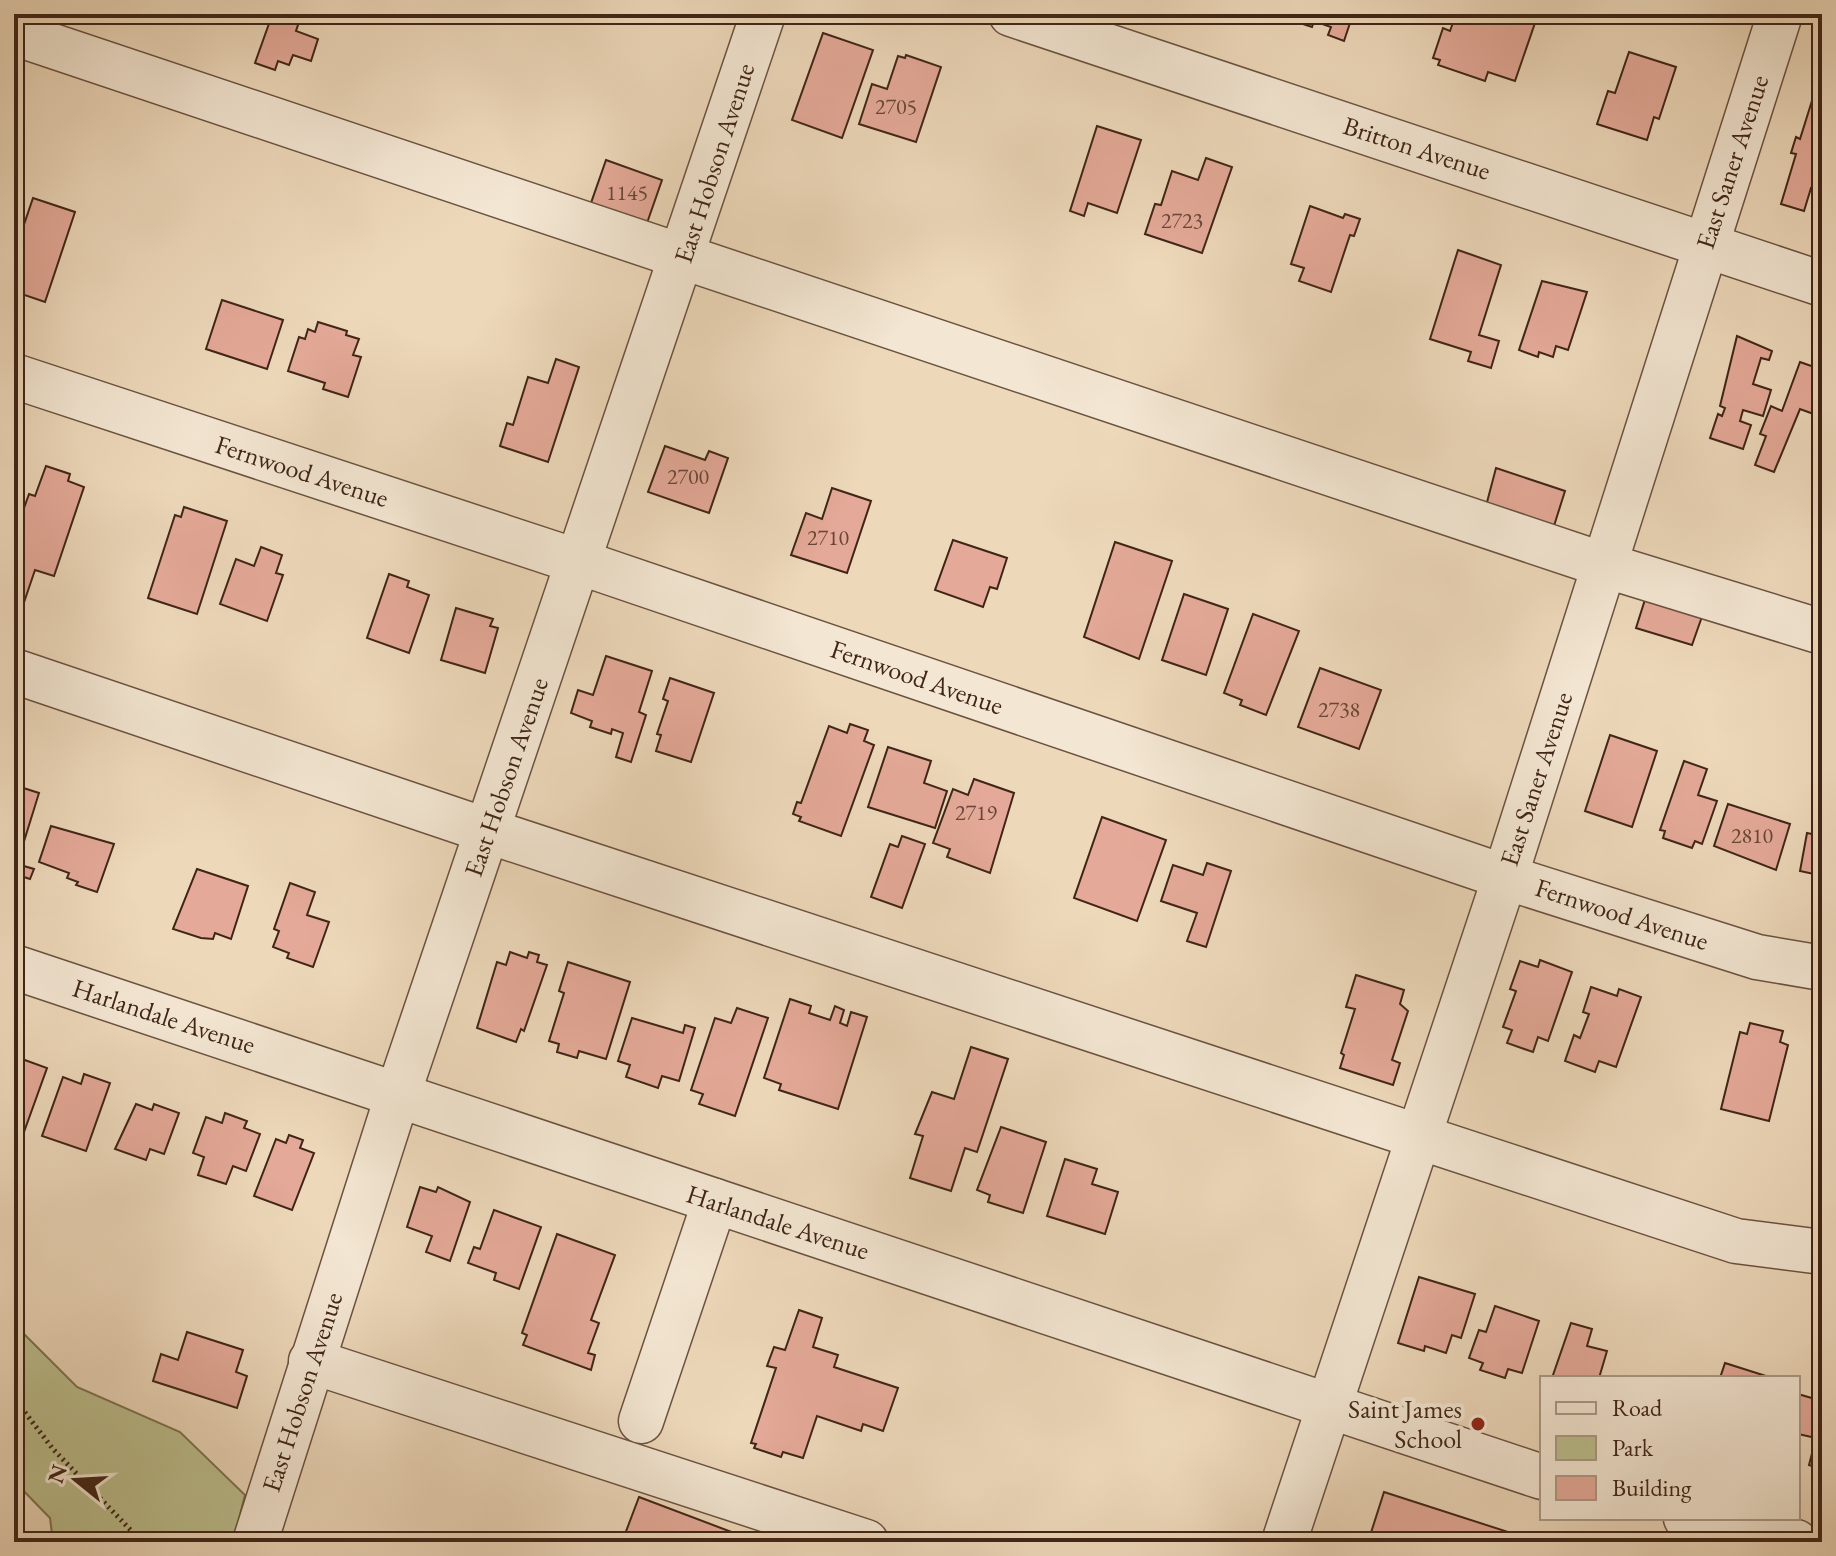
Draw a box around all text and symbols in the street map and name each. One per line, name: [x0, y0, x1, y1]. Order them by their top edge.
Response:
street label: East Hobson Avenue: [666, 59, 762, 267]
street label: East Saner Avenue: [1688, 71, 1776, 253]
house number: 2705: [875, 92, 917, 121]
street label: Britton Avenue: [1339, 108, 1495, 188]
house number: 1145: [606, 178, 648, 207]
house number: 2723: [1161, 206, 1203, 235]
street label: Fernwood Avenue: [211, 427, 393, 515]
house number: 2700: [667, 462, 710, 491]
house number: 2710: [807, 523, 850, 552]
street label: Fernwood Avenue: [826, 632, 1008, 722]
street label: East Hobson Avenue: [456, 673, 556, 881]
street label: East Saner Avenue: [1492, 688, 1580, 870]
house number: 2738: [1318, 695, 1360, 724]
house number: 2719: [955, 798, 998, 827]
house number: 2810: [1731, 821, 1774, 850]
street label: Fernwood Avenue: [1531, 870, 1713, 958]
street label: Harlandale Avenue: [68, 970, 260, 1062]
street label: Harlandale Avenue: [682, 1176, 874, 1268]
street label: East Hobson Avenue: [254, 1288, 350, 1496]
legend: [1540, 1376, 1800, 1520]
place label: Saint James School: [1348, 1392, 1462, 1456]
text: Road: [1612, 1392, 1663, 1423]
marker: Saint James School: [1469, 1415, 1487, 1433]
text: Park: [1612, 1432, 1654, 1463]
north arrow: [36, 1440, 116, 1520]
text: N: [41, 1461, 74, 1487]
text: Building: [1612, 1472, 1692, 1503]

